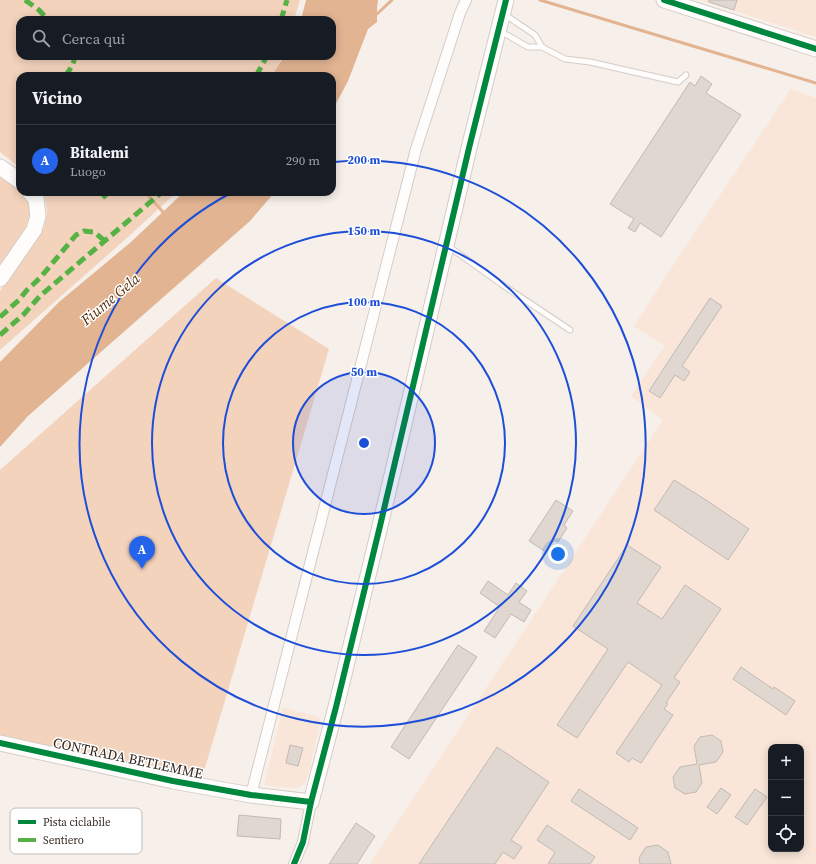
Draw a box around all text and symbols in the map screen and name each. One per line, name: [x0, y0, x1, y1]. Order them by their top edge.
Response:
search box: [16, 16, 336, 60]
icon: search: [30, 27, 52, 49]
text: Cerca qui: [62, 28, 125, 49]
text: Vicino: [32, 86, 82, 110]
text: Bitalemi: [70, 142, 129, 163]
text: A: [41, 152, 49, 169]
text: 290 m: [286, 152, 320, 169]
text: 200 m: [348, 152, 381, 168]
text: Luogo: [70, 163, 106, 180]
text: 150 m: [348, 223, 381, 239]
water label: Fiume Gela: [75, 268, 144, 331]
text: 100 m: [348, 294, 381, 310]
text: 50 m: [351, 364, 377, 380]
centre of rings: [357, 436, 371, 450]
pin: A: [129, 536, 155, 569]
your location: [548, 544, 568, 564]
street label: CONTRADA BETLEMME: [51, 732, 205, 784]
map controls: [768, 744, 804, 852]
button: +: [768, 744, 804, 780]
button: −: [768, 780, 804, 816]
legend: [10, 808, 142, 854]
text: Pista ciclabile: [43, 815, 111, 830]
button: locate: [768, 816, 804, 852]
text: Sentiero: [43, 833, 84, 848]

